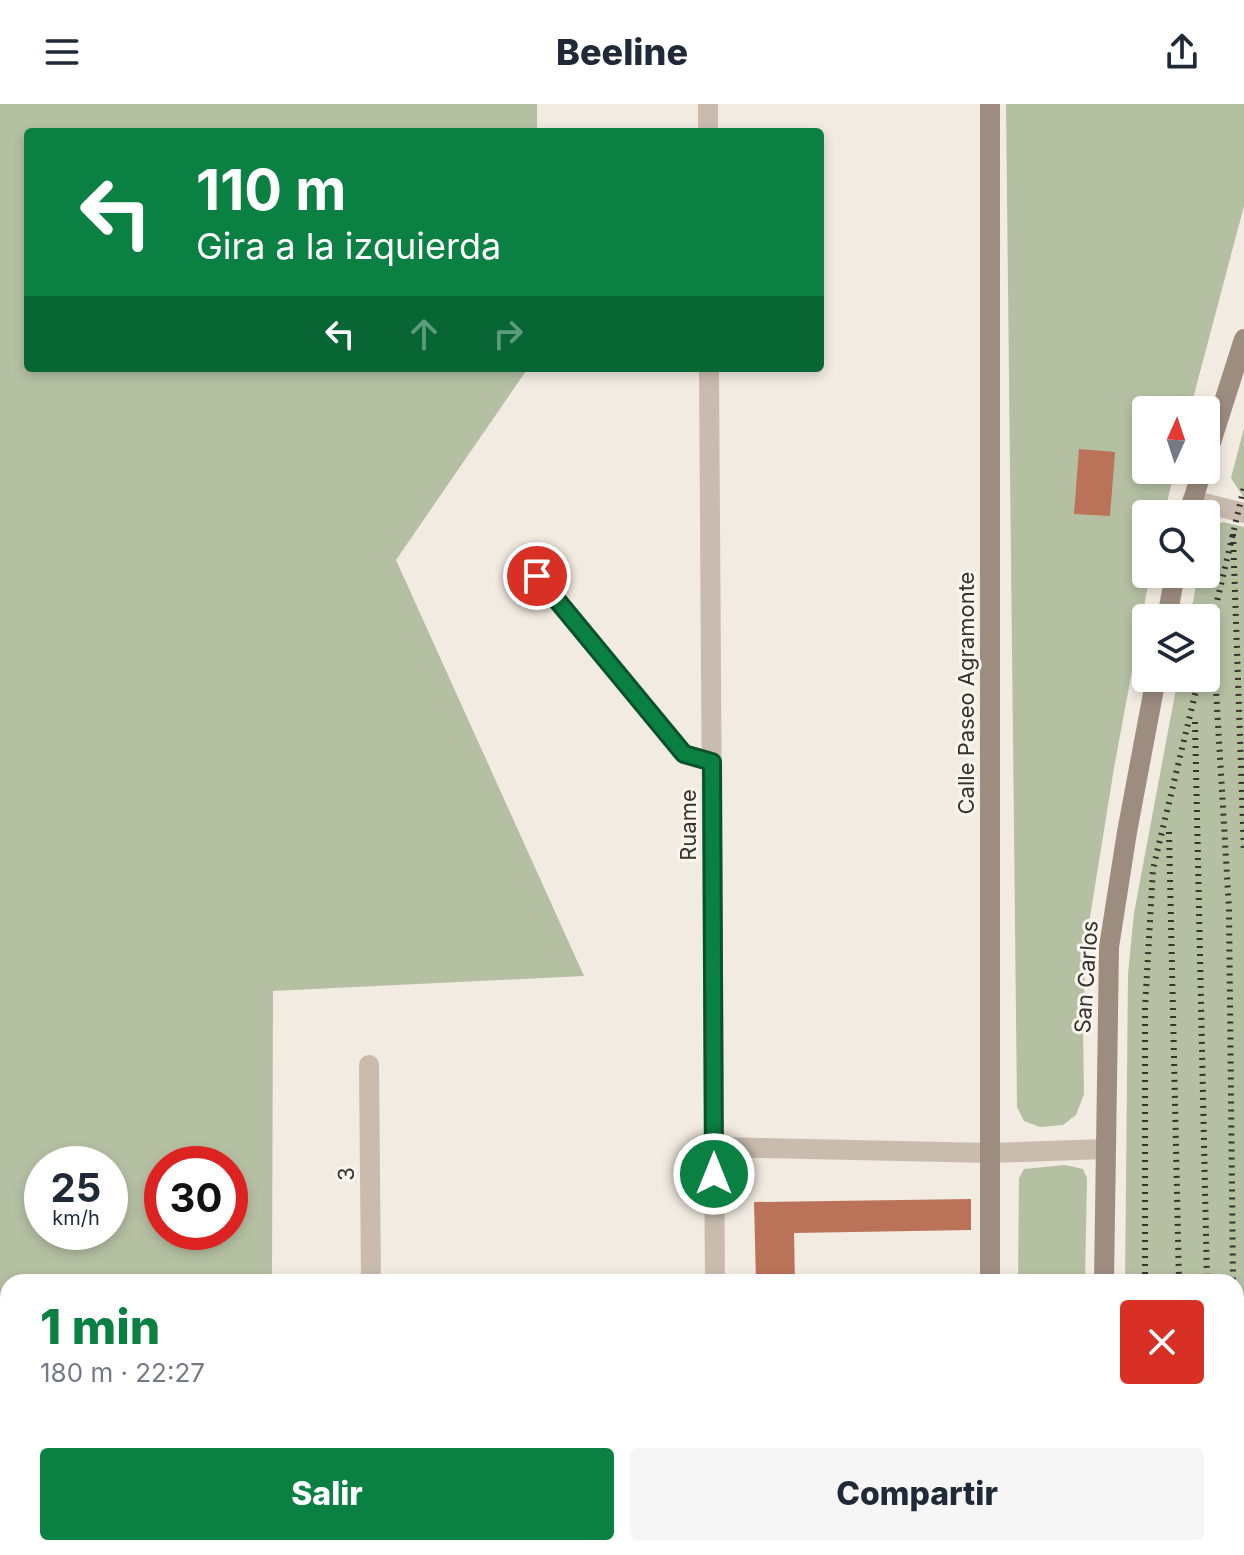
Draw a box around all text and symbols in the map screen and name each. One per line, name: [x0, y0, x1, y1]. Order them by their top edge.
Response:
icon: menu: [40, 30, 84, 74]
text: Beeline: [556, 30, 688, 74]
icon: share: [1160, 30, 1204, 74]
text: 110 m: [196, 156, 346, 224]
icon: left: [64, 160, 168, 264]
text: Gira a la izquierda: [196, 224, 501, 268]
icon: left: [318, 312, 362, 356]
icon: ahead: [402, 312, 446, 356]
icon: right: [486, 312, 530, 356]
north arrow: [1132, 396, 1220, 484]
map controls: [1132, 396, 1220, 692]
button: search: [1132, 500, 1220, 588]
pin: [503, 542, 571, 610]
icon: arrive: [515, 554, 559, 598]
street label: Calle Paseo Agramonte: [953, 572, 979, 814]
button: layers: [1132, 604, 1220, 692]
street label: Ruame: [675, 789, 701, 861]
street label: San Carlos: [1069, 920, 1103, 1034]
position arrow: [672, 1132, 756, 1216]
speed limit sign: 30: [144, 1146, 248, 1250]
text: 25: [51, 1163, 101, 1212]
street label: 3: [333, 1167, 359, 1181]
text: km/h: [52, 1206, 100, 1230]
text: 1 min: [40, 1297, 160, 1356]
button: close: [1120, 1300, 1204, 1384]
text: 180 m · 22:27: [40, 1357, 205, 1388]
button: Salir: [40, 1448, 614, 1540]
button: Compartir: [630, 1448, 1204, 1540]

